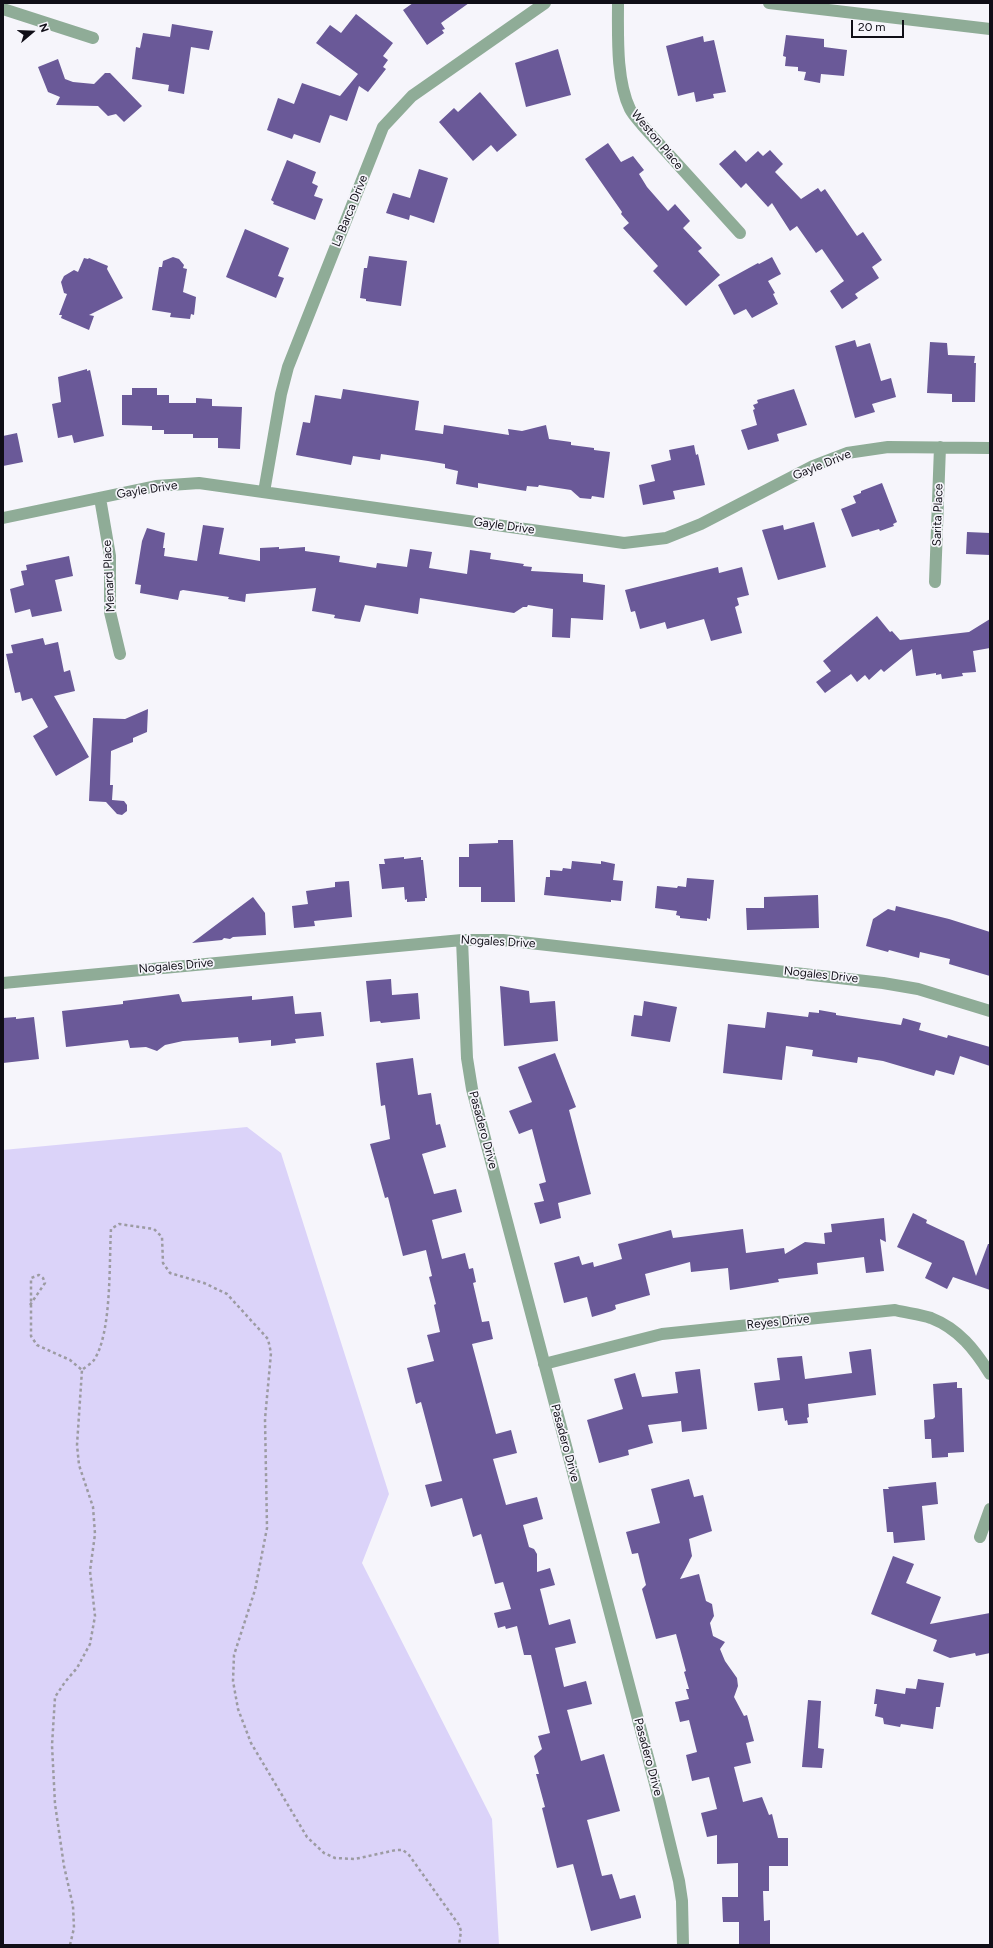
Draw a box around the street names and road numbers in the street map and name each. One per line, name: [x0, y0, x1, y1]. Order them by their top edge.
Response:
street label: Weston Place: [628, 107, 686, 173]
street label: La Barca Drive: [329, 173, 371, 249]
street label: Gayle Drive: [791, 447, 853, 483]
street label: Gayle Drive: [116, 478, 178, 502]
street label: Sarita Place: [930, 483, 946, 547]
street label: Gayle Drive: [473, 515, 535, 537]
street label: Menard Place: [100, 540, 118, 612]
street label: Nogales Drive: [460, 933, 536, 951]
street label: Nogales Drive: [138, 956, 214, 976]
street label: Nogales Drive: [783, 964, 859, 986]
street label: Pasadero Drive: [466, 1090, 500, 1170]
street label: Reyes Drive: [746, 1312, 810, 1332]
street label: Pasadero Drive: [548, 1403, 582, 1483]
street label: Pasadero Drive: [631, 1717, 665, 1797]

